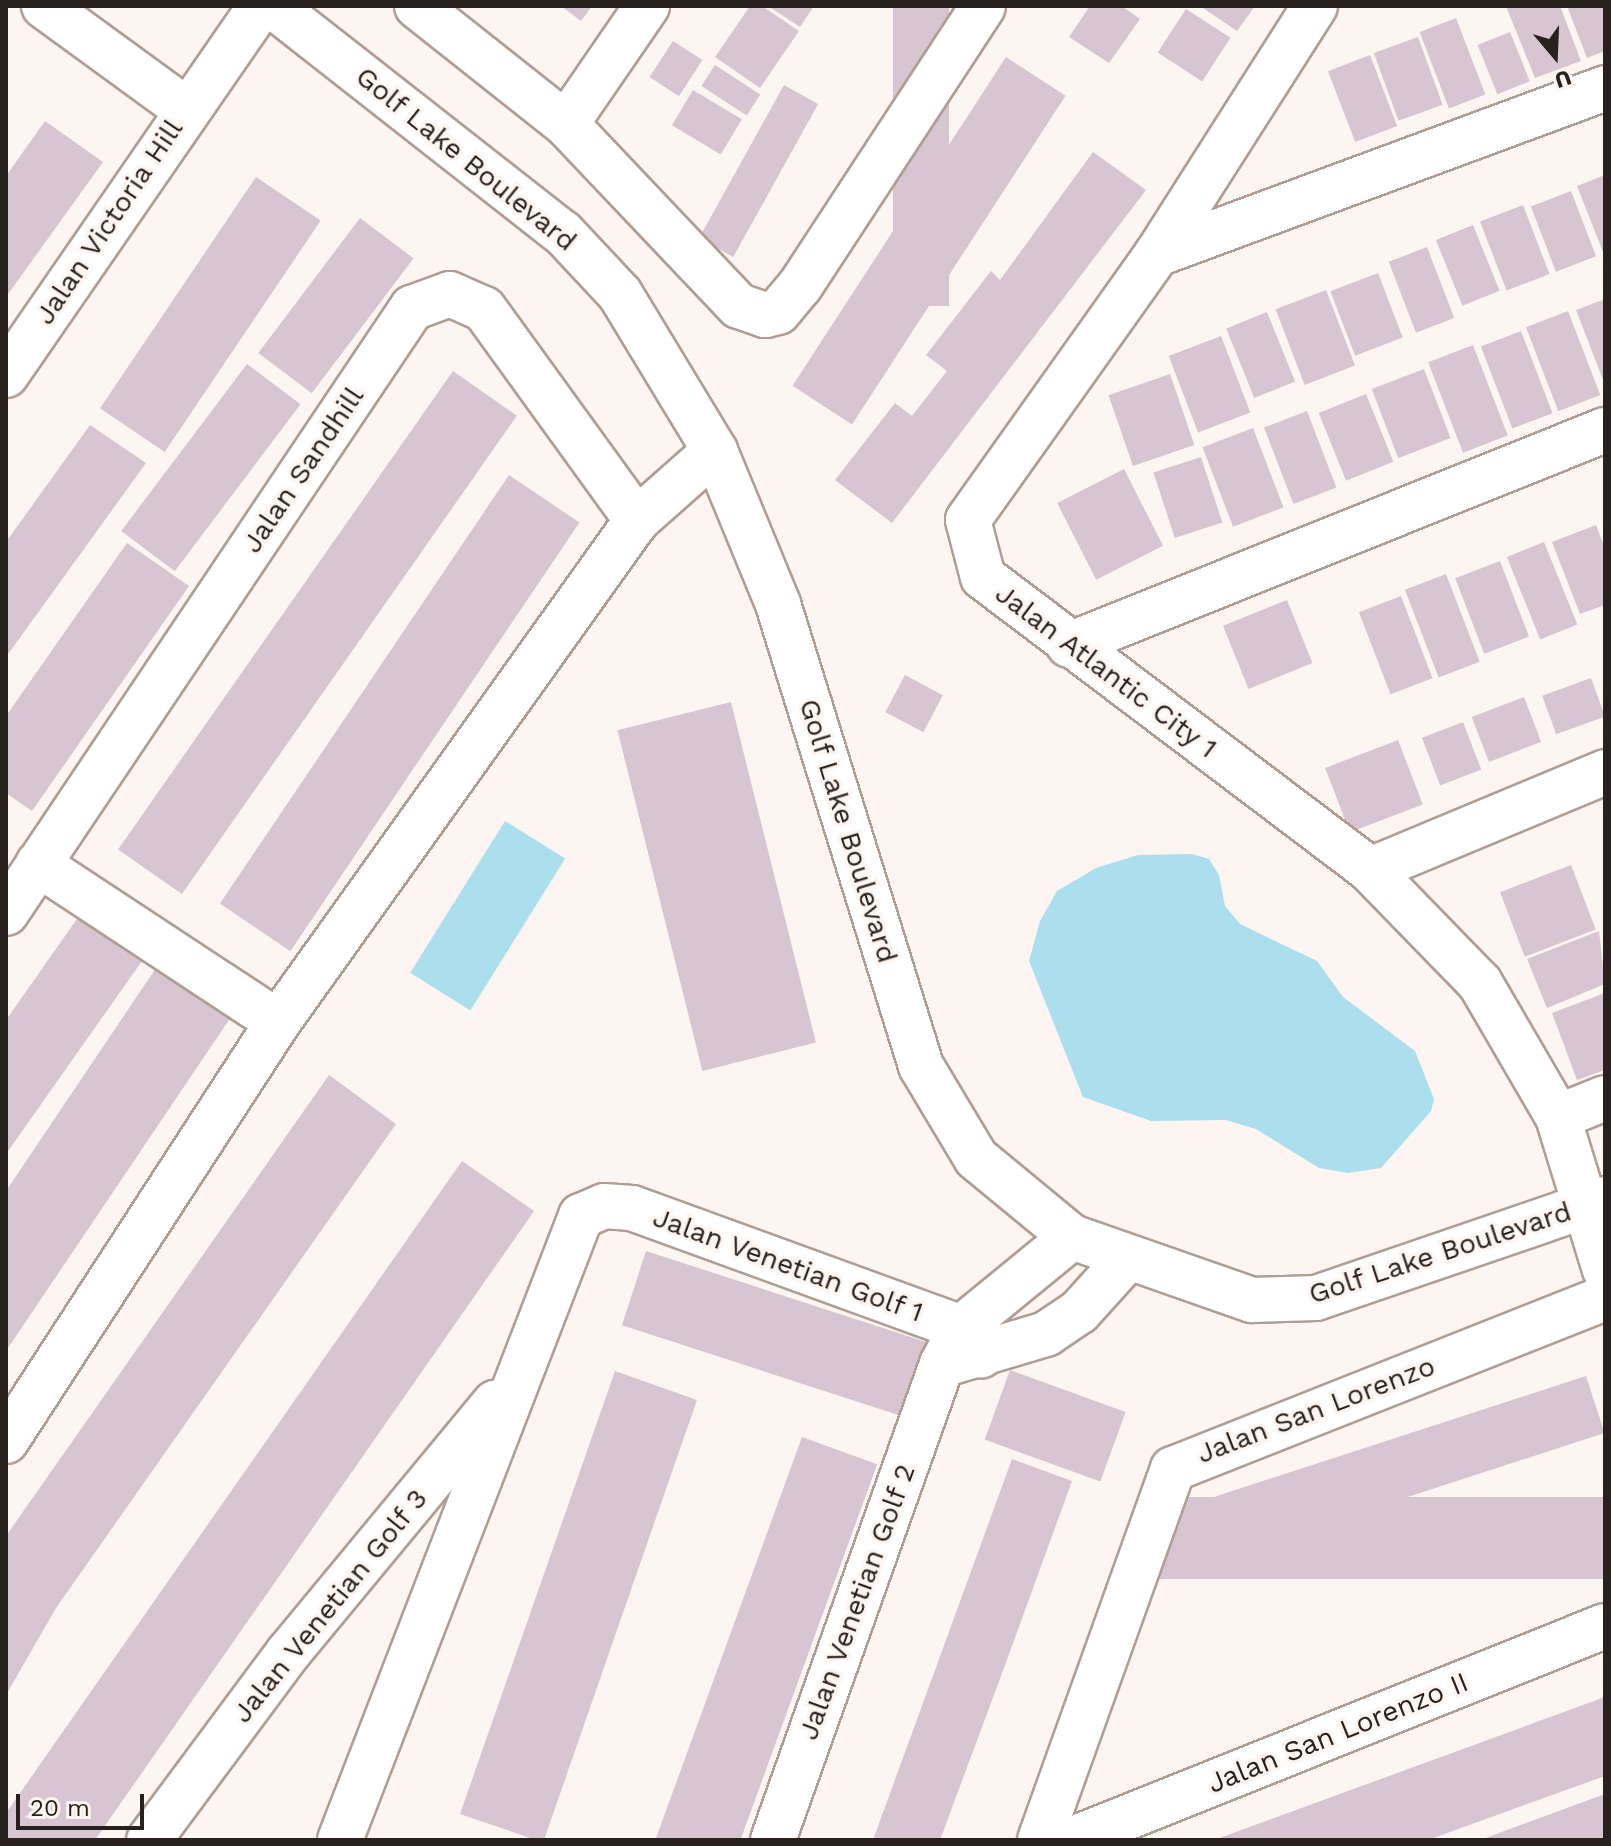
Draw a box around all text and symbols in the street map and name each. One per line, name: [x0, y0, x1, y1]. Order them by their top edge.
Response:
north arrow: [1515, 16, 1595, 96]
street label: Golf Lake Boulevard: [349, 59, 583, 259]
text: U: [1552, 65, 1574, 94]
street label: Jalan Victoria Hill: [27, 112, 191, 332]
street label: Jalan Sandhill: [235, 381, 371, 559]
street label: Jalan Atlantic City 1: [988, 576, 1224, 766]
street label: Golf Lake Boulevard: [792, 695, 904, 967]
street label: Golf Lake Boulevard: [1304, 1195, 1576, 1311]
street label: Jalan Venetian Golf 1: [647, 1200, 929, 1330]
street label: Jalan San Lorenzo: [1192, 1349, 1440, 1471]
street label: Jalan Venetian Golf 2: [791, 1459, 923, 1745]
street label: Jalan Venetian Golf 3: [225, 1482, 435, 1730]
street label: Jalan San Lorenzo II: [1203, 1665, 1473, 1801]
scale bar: [20, 1778, 148, 1828]
text: 20 m: [30, 1794, 90, 1822]

